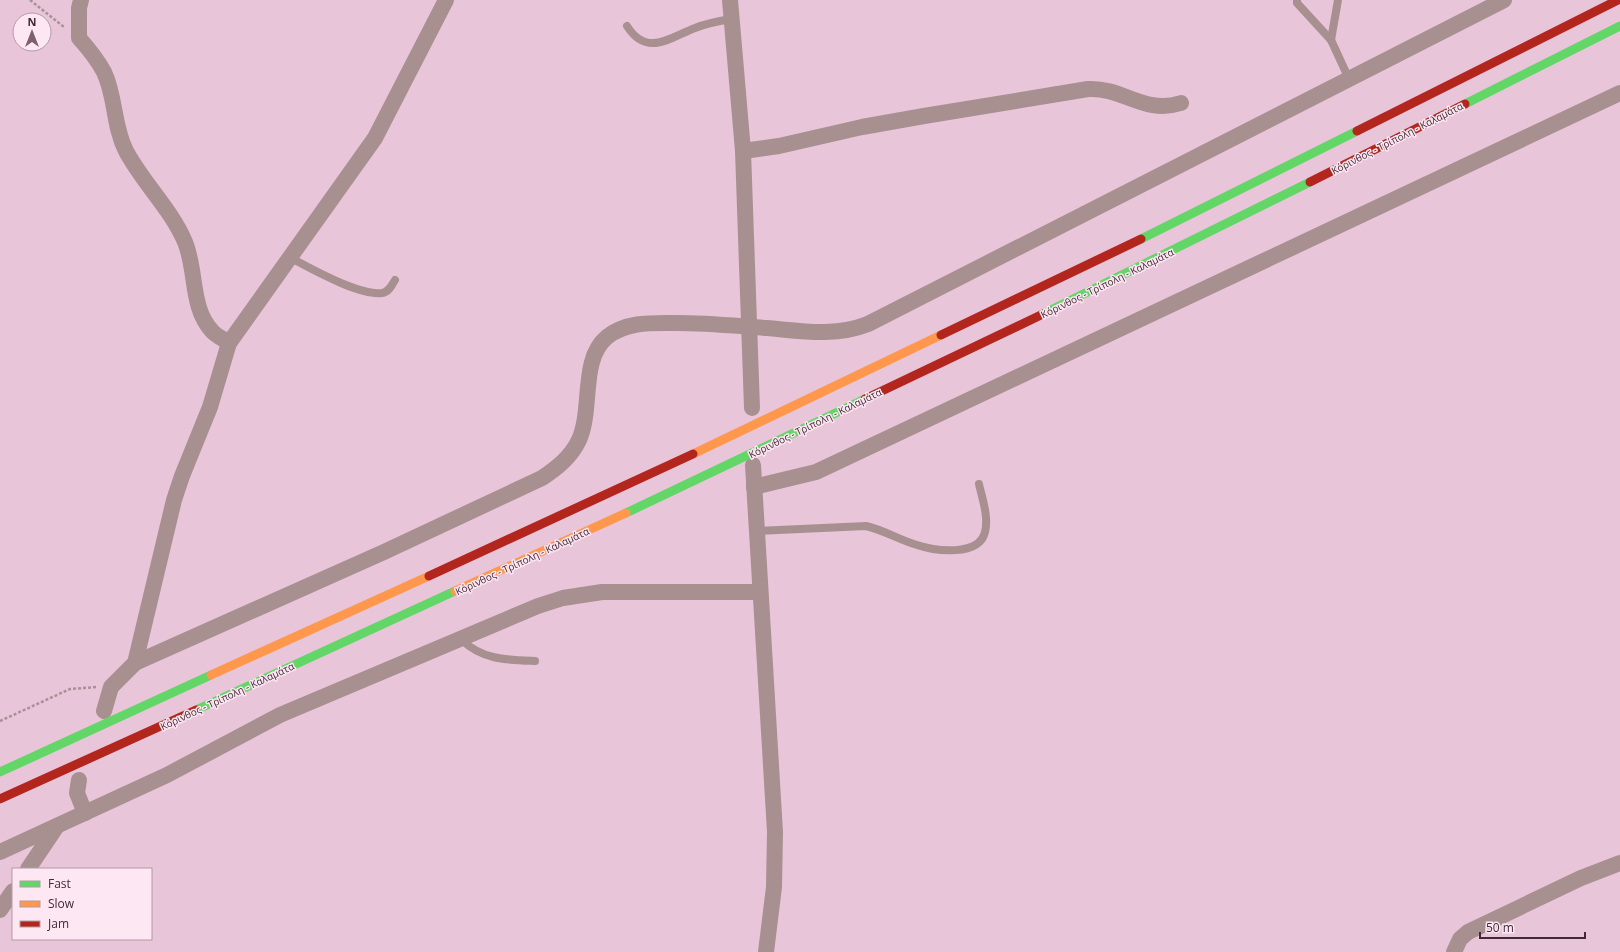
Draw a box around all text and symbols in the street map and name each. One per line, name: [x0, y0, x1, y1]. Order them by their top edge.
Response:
north arrow: [12, 12, 52, 52]
text: N: [28, 14, 36, 29]
street label: Κόρινθος - Τρίπολη - Καλαμάτα: [1329, 99, 1465, 177]
street label: Κόρινθος - Τρίπολη - Καλαμάτα: [1038, 245, 1176, 321]
street label: Κόρινθος - Τρίπολη - Καλαμάτα: [746, 385, 884, 461]
street label: Κόρινθος - Τρίπολη - Καλαμάτα: [453, 524, 591, 598]
street label: Κόρινθος - Τρίπολη - Καλαμάτα: [158, 659, 296, 733]
legend: [12, 868, 152, 940]
text: Fast: [48, 875, 71, 892]
text: Slow: [48, 895, 75, 912]
scale bar: [1480, 914, 1585, 940]
text: Jam: [47, 915, 69, 932]
text: 50 m: [1486, 919, 1514, 936]

